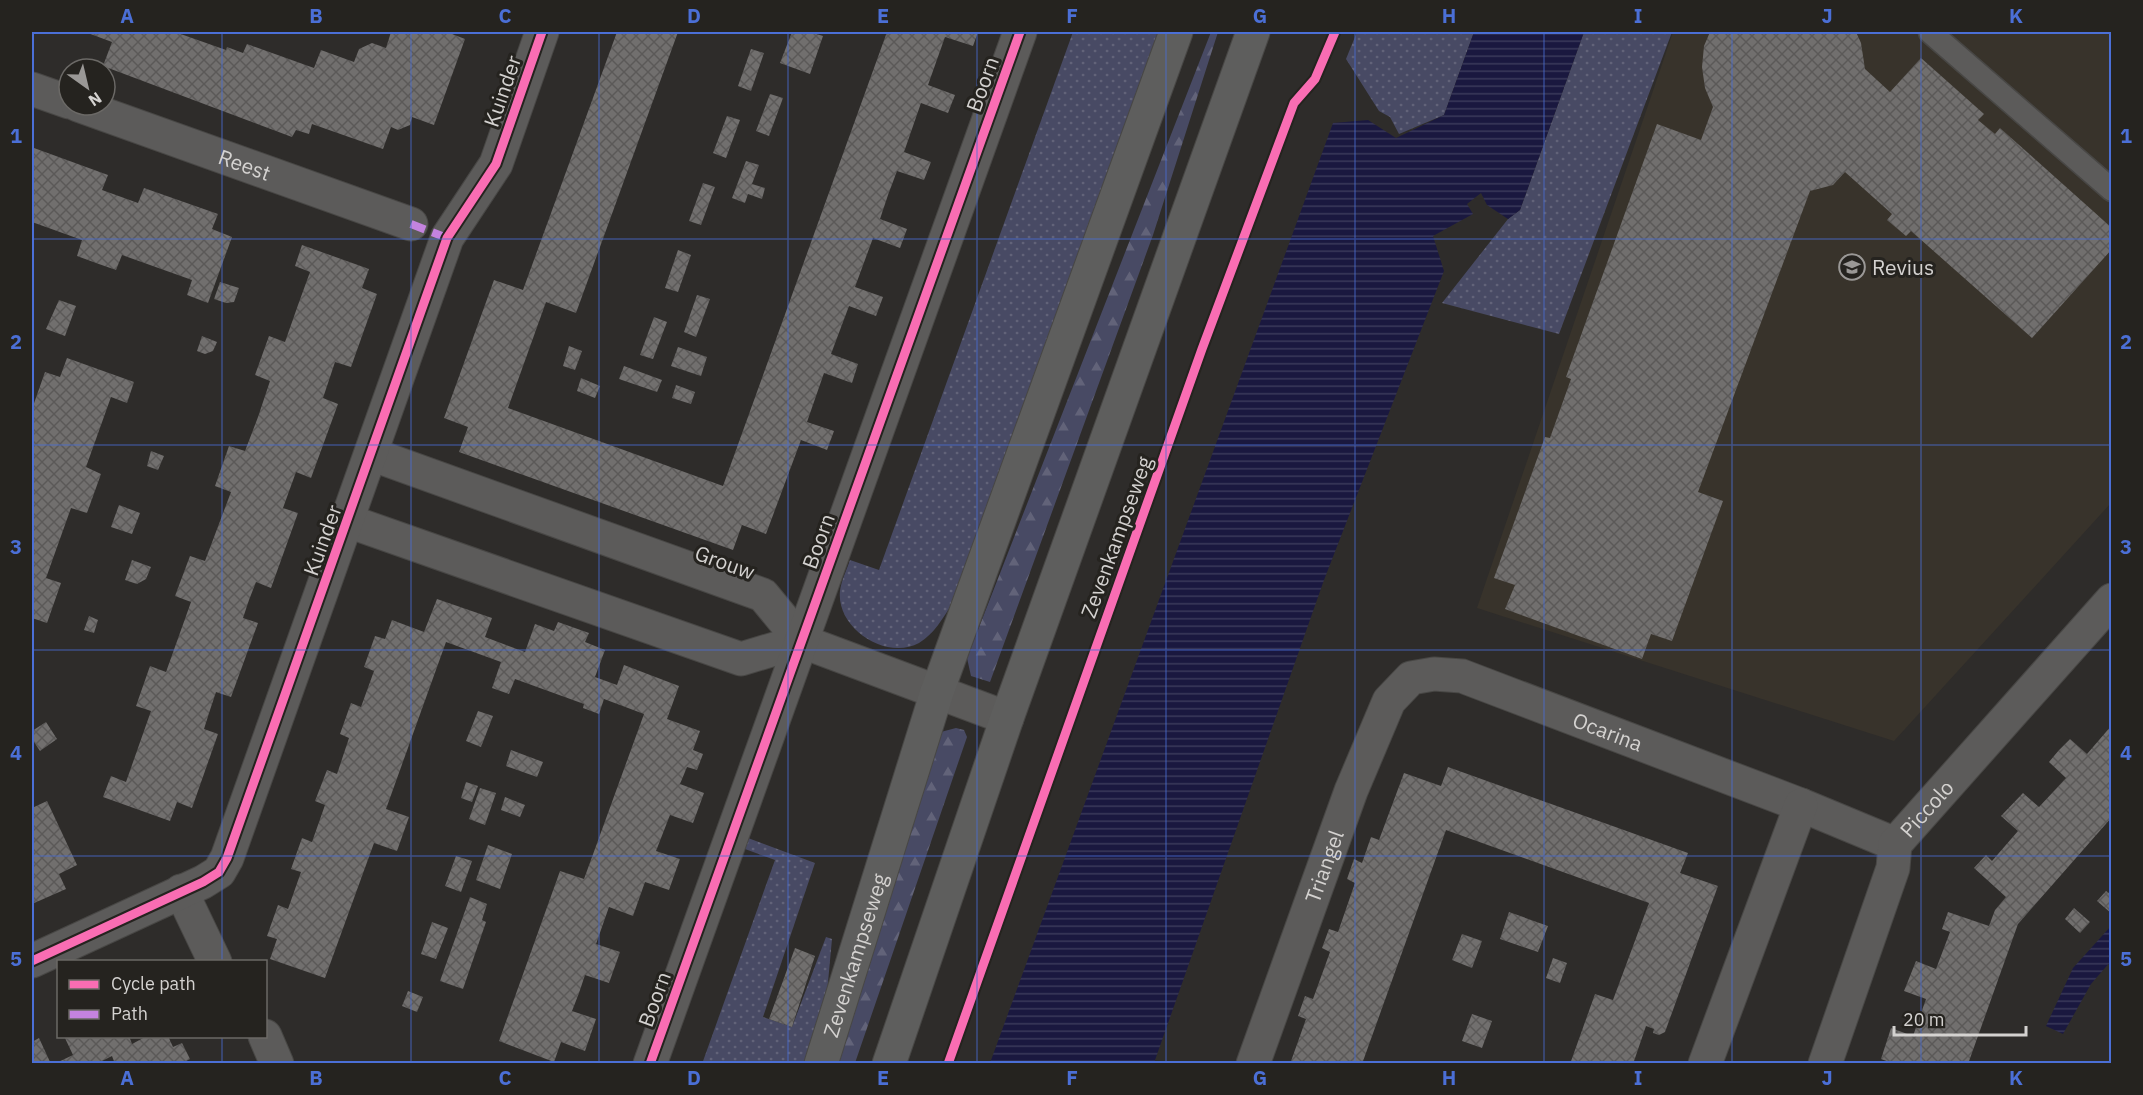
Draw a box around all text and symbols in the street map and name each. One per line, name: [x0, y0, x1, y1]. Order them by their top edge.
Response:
text: A: [120, 2, 134, 29]
text: B: [309, 2, 323, 29]
text: C: [498, 2, 512, 29]
text: D: [687, 2, 701, 29]
text: E: [877, 2, 889, 29]
text: F: [1066, 2, 1078, 29]
text: G: [1253, 2, 1267, 29]
text: H: [1442, 2, 1456, 29]
text: I: [1634, 2, 1642, 29]
text: J: [1821, 2, 1833, 29]
text: K: [2009, 2, 2023, 29]
street label: Kuinder: [477, 51, 527, 130]
street label: Boorn: [959, 52, 1005, 116]
north arrow: [57, 57, 117, 117]
text: N: [85, 88, 106, 111]
text: 1: [10, 122, 22, 149]
text: 1: [2120, 122, 2132, 149]
street label: Reest: [215, 142, 275, 187]
school or university icon: Revius: [1837, 252, 1867, 282]
place label: Revius: [1872, 253, 1934, 281]
text: 2: [10, 328, 22, 355]
text: 2: [2120, 328, 2132, 355]
street label: Zevenkampseweg: [1074, 452, 1158, 622]
street label: Kuinder: [296, 500, 348, 579]
street label: Boorn: [795, 509, 841, 573]
text: 3: [10, 533, 22, 560]
text: 3: [2120, 533, 2132, 560]
street label: Grouw: [691, 538, 759, 586]
street label: Ocarina: [1569, 705, 1647, 758]
text: 4: [10, 739, 22, 766]
text: 4: [2120, 739, 2132, 766]
street label: Piccolo: [1893, 774, 1960, 843]
street label: Triangel: [1298, 826, 1350, 907]
street label: Zevenkampseweg: [816, 870, 894, 1041]
text: 5: [10, 945, 22, 972]
text: 5: [2120, 945, 2132, 972]
legend: [57, 960, 267, 1038]
street label: Boorn: [631, 967, 677, 1031]
text: Cycle path: [111, 972, 196, 995]
scale bar: [1894, 999, 2026, 1037]
text: Path: [111, 1002, 148, 1025]
text: 20 m: [1903, 1008, 1945, 1031]
text: A: [120, 1064, 134, 1091]
text: B: [309, 1064, 323, 1091]
text: C: [498, 1064, 512, 1091]
text: D: [687, 1064, 701, 1091]
text: E: [877, 1064, 889, 1091]
text: F: [1066, 1064, 1078, 1091]
text: G: [1253, 1064, 1267, 1091]
text: H: [1442, 1064, 1456, 1091]
text: I: [1634, 1064, 1642, 1091]
text: J: [1821, 1064, 1833, 1091]
text: K: [2009, 1064, 2023, 1091]

